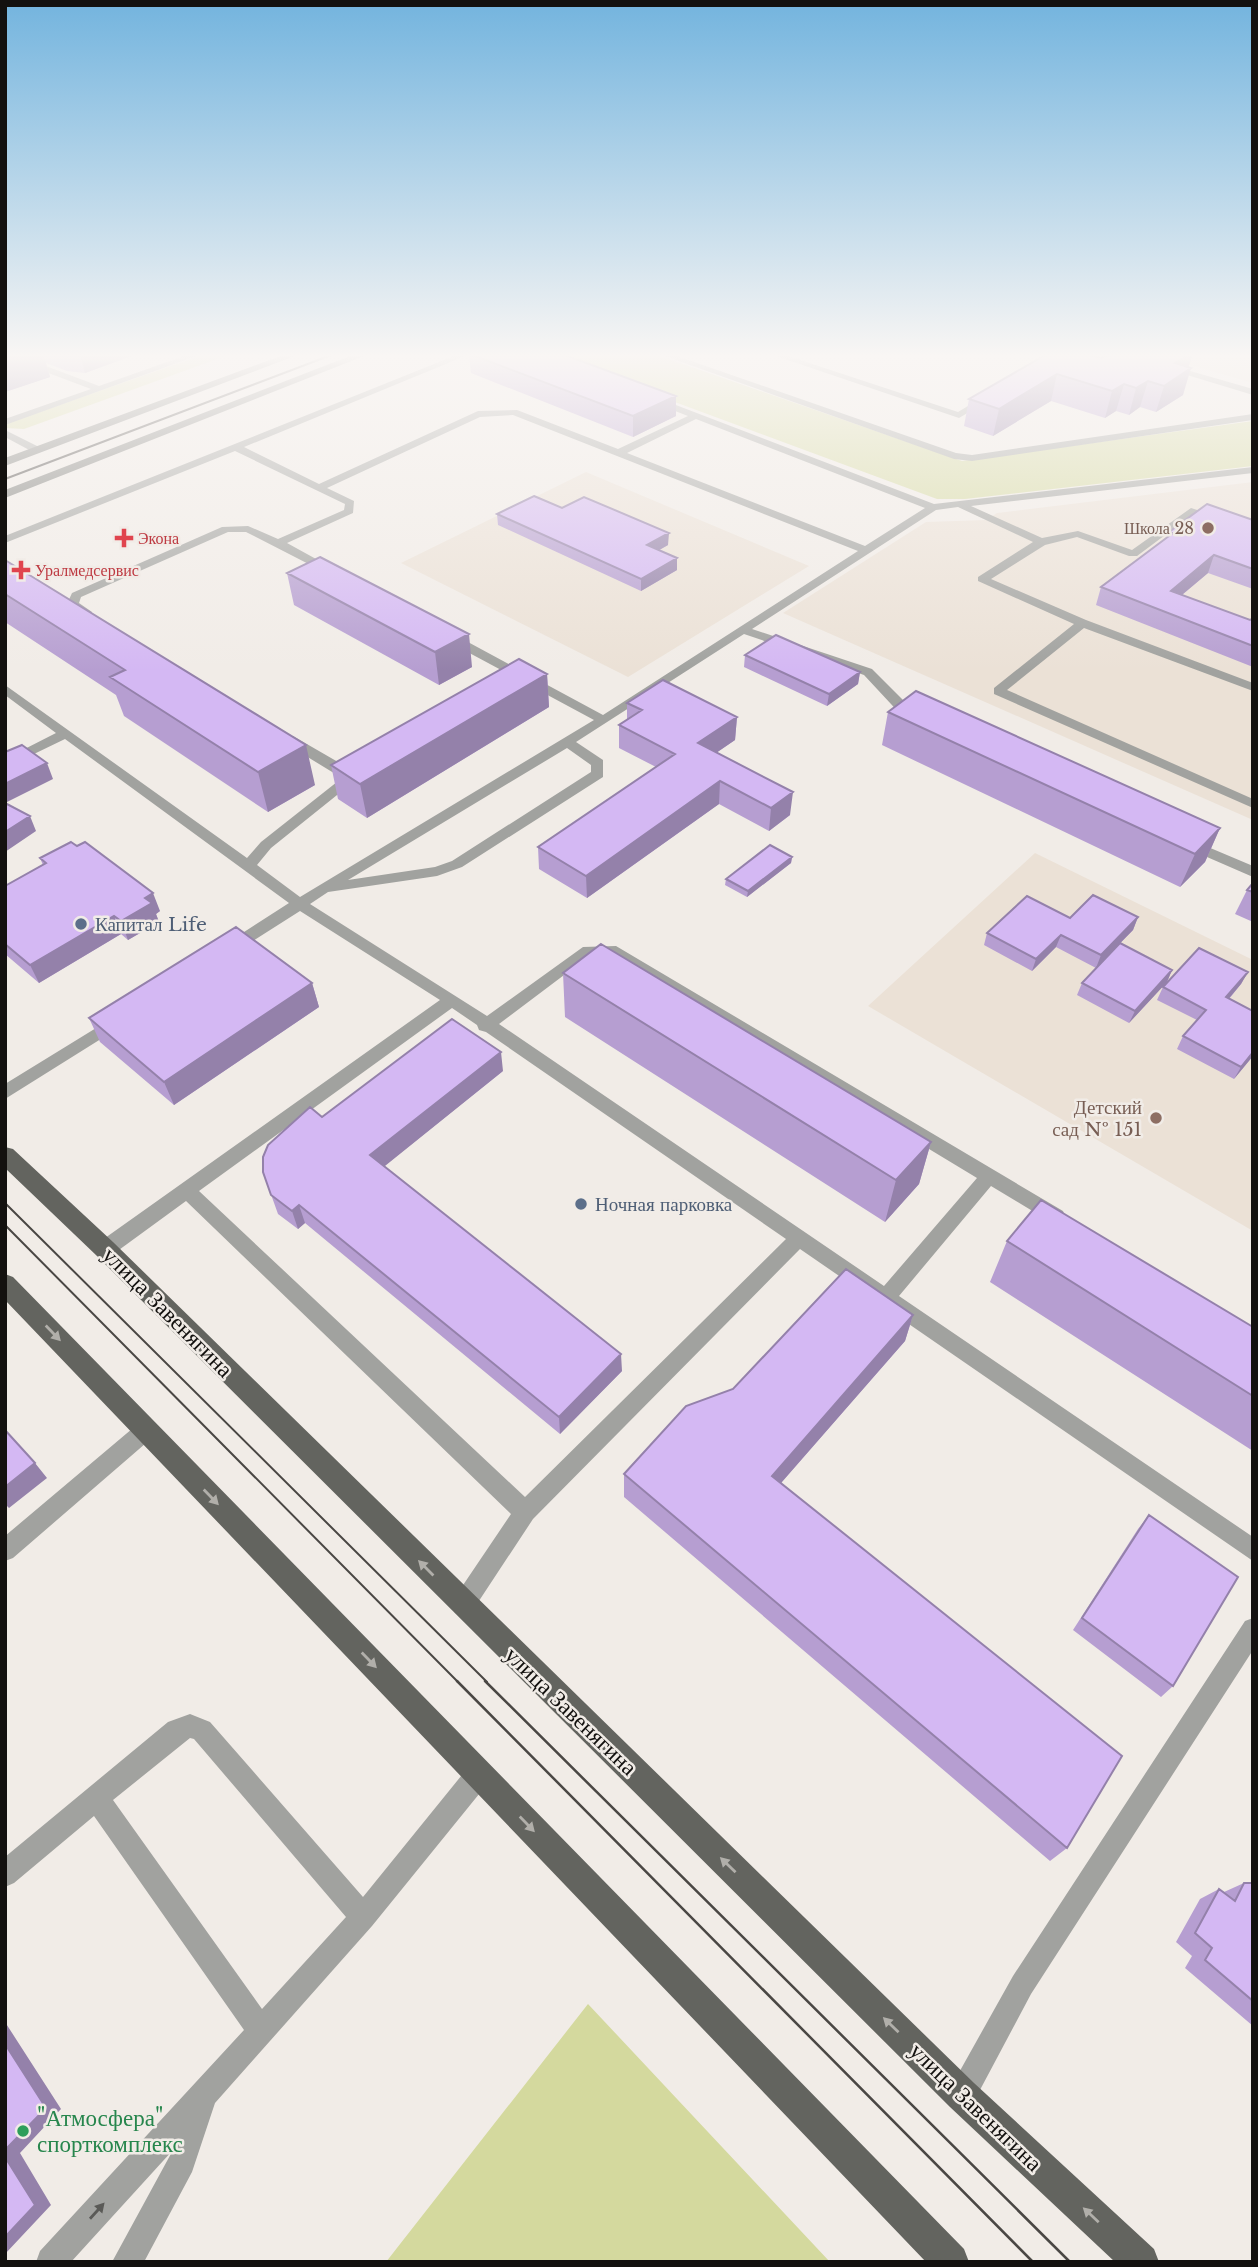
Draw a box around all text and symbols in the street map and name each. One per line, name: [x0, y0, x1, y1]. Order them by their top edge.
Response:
place label: Школа 28: [1124, 518, 1194, 538]
marker: Школа 28: [1200, 520, 1216, 536]
place label: Экона: [138, 528, 179, 548]
marker: Экона: [116, 530, 132, 546]
place label: Уралмедсервис: [35, 560, 139, 580]
marker: Уралмедсервис: [13, 562, 29, 578]
place label: Капитал Life: [95, 913, 207, 936]
marker: Капитал Life: [73, 916, 89, 932]
place label: Детский сад № 151: [1052, 1096, 1142, 1141]
marker: Детский сад № 151: [1148, 1110, 1164, 1126]
place label: Ночная парковка: [595, 1193, 733, 1216]
marker: Ночная парковка: [573, 1196, 589, 1212]
street label: улица Завенягина: [97, 1241, 239, 1383]
one-way arrow: [44, 1325, 61, 1342]
one-way arrow: [203, 1489, 219, 1505]
one-way arrow: [418, 1560, 435, 1577]
street label: улица Завенягина: [499, 1641, 643, 1781]
one-way arrow: [361, 1651, 377, 1668]
one-way arrow: [519, 1815, 535, 1832]
one-way arrow: [720, 1858, 737, 1874]
one-way arrow: [882, 2016, 899, 2033]
street label: улица Завенягина: [904, 2037, 1048, 2177]
place label: "Атмосфера" спорткомплекс: [37, 2104, 183, 2158]
marker: "Атмосфера" спорткомплекс: [15, 2123, 31, 2139]
one-way arrow: [89, 2202, 105, 2220]
one-way arrow: [1083, 2208, 1100, 2224]

